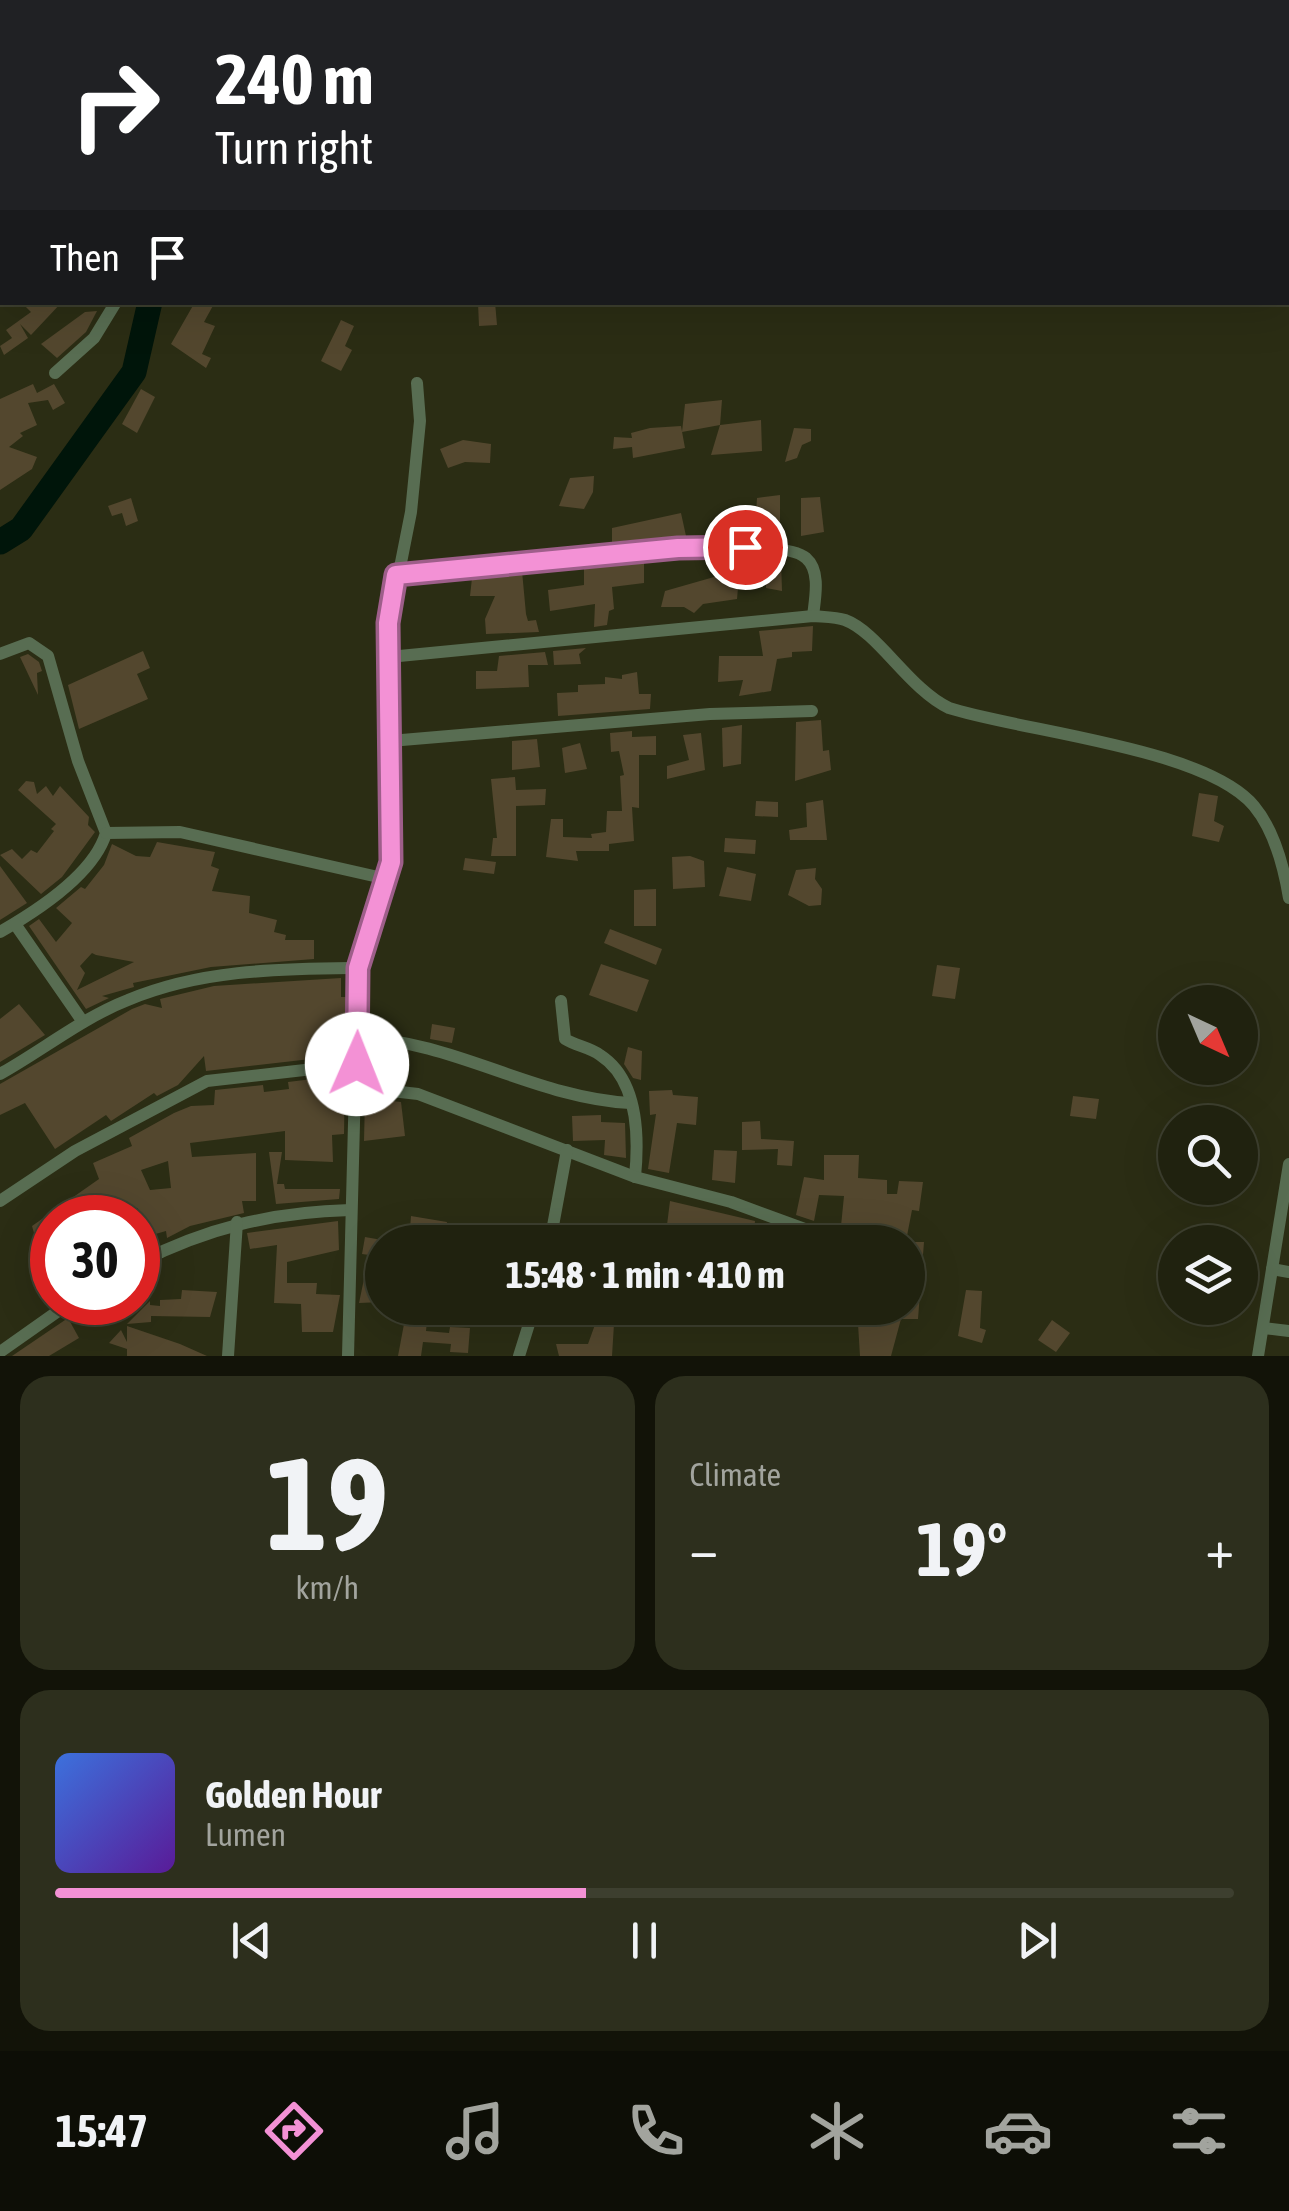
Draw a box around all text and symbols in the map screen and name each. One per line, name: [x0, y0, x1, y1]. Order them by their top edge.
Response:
text: 240 m: [215, 39, 374, 119]
icon: right: [50, 40, 180, 170]
text: Turn right: [215, 122, 373, 174]
icon: arrive: [140, 230, 195, 285]
text: Then: [50, 236, 120, 279]
pin: [703, 505, 788, 590]
icon: arrive: [718, 520, 773, 575]
north arrow: [1158, 985, 1258, 1085]
map controls: [1158, 985, 1258, 1325]
position arrow: [305, 1012, 409, 1116]
button: search: [1158, 1105, 1258, 1205]
speed limit sign: 30: [30, 1195, 160, 1325]
button: layers: [1158, 1225, 1258, 1325]
text: 15:48 · 1 min · 410 m: [505, 1253, 785, 1296]
text: 19: [266, 1429, 388, 1578]
text: Climate: [690, 1456, 781, 1493]
text: 19°: [916, 1506, 1007, 1592]
text: −: [690, 1517, 718, 1580]
text: +: [1205, 1517, 1234, 1580]
text: km/h: [296, 1569, 359, 1606]
text: Golden Hour: [205, 1773, 381, 1816]
text: Lumen: [205, 1816, 286, 1853]
icon: previous: [224, 1913, 279, 1968]
icon: pause: [617, 1913, 672, 1968]
icon: next: [1010, 1913, 1065, 1968]
icon: directions: [259, 2096, 329, 2166]
icon: music: [440, 2096, 510, 2166]
icon: phone: [621, 2096, 691, 2166]
icon: climate: [802, 2096, 872, 2166]
icon: car: [983, 2096, 1053, 2166]
icon: filters: [1164, 2096, 1234, 2166]
text: 15:47: [55, 2105, 148, 2157]

